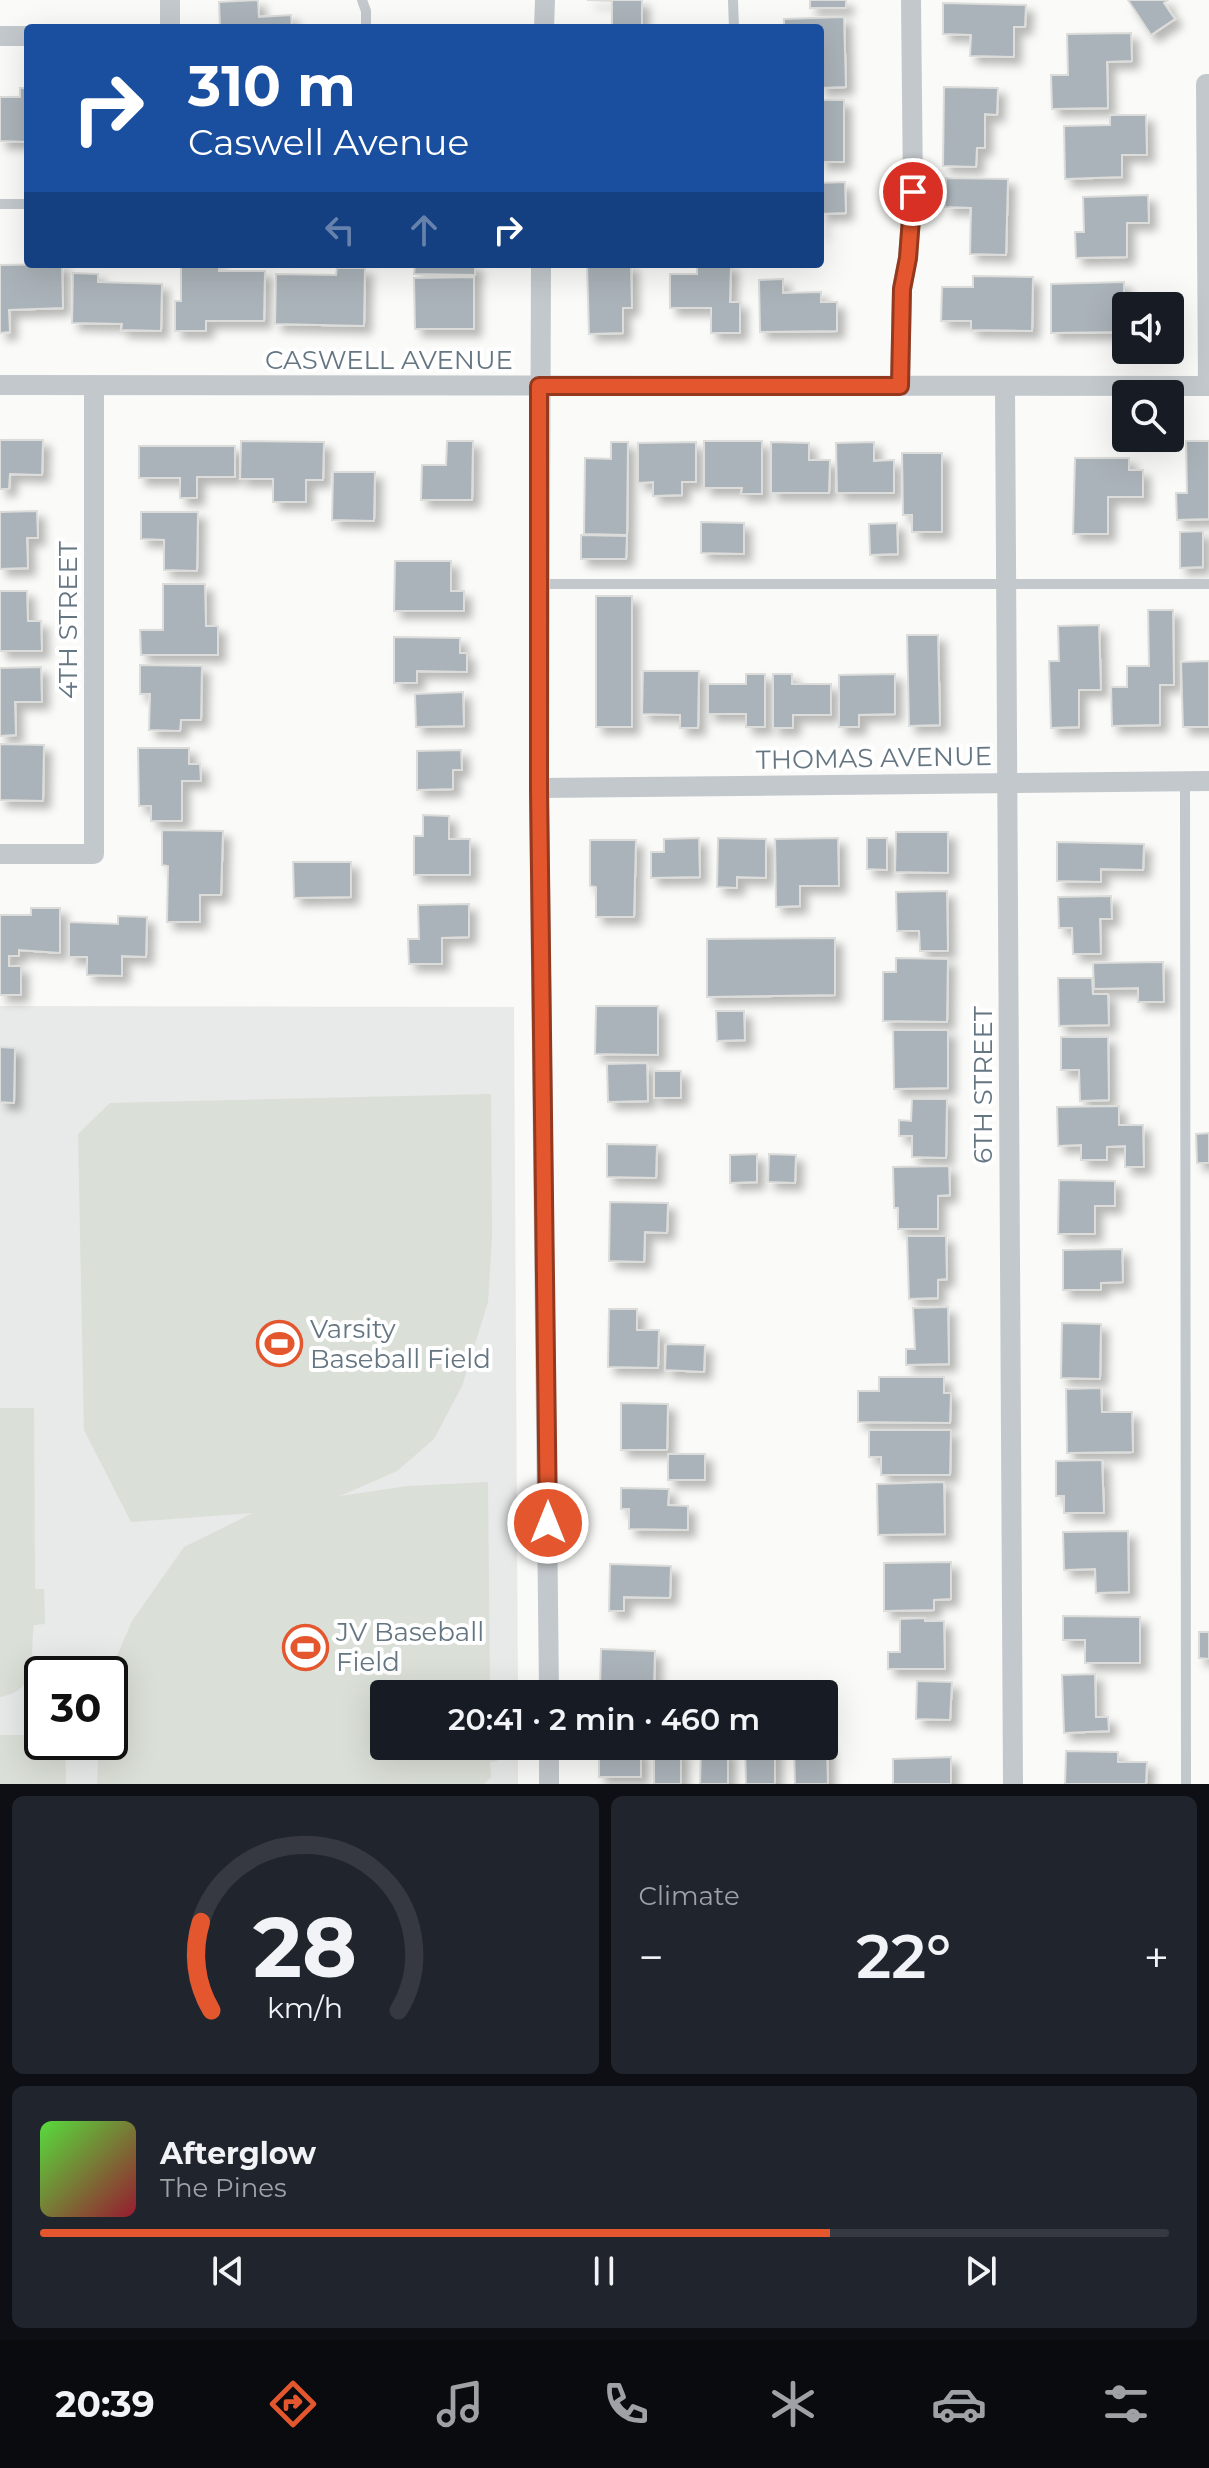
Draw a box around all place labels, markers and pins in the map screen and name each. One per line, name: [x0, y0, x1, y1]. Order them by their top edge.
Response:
pin: [879, 158, 947, 226]
place label: Varsity Baseball Field: [310, 1313, 491, 1375]
sports icon: Varsity Baseball Field: [255, 1320, 303, 1368]
place label: JV Baseball Field: [335, 1616, 484, 1678]
sports icon: JV Baseball Field: [281, 1623, 329, 1671]

